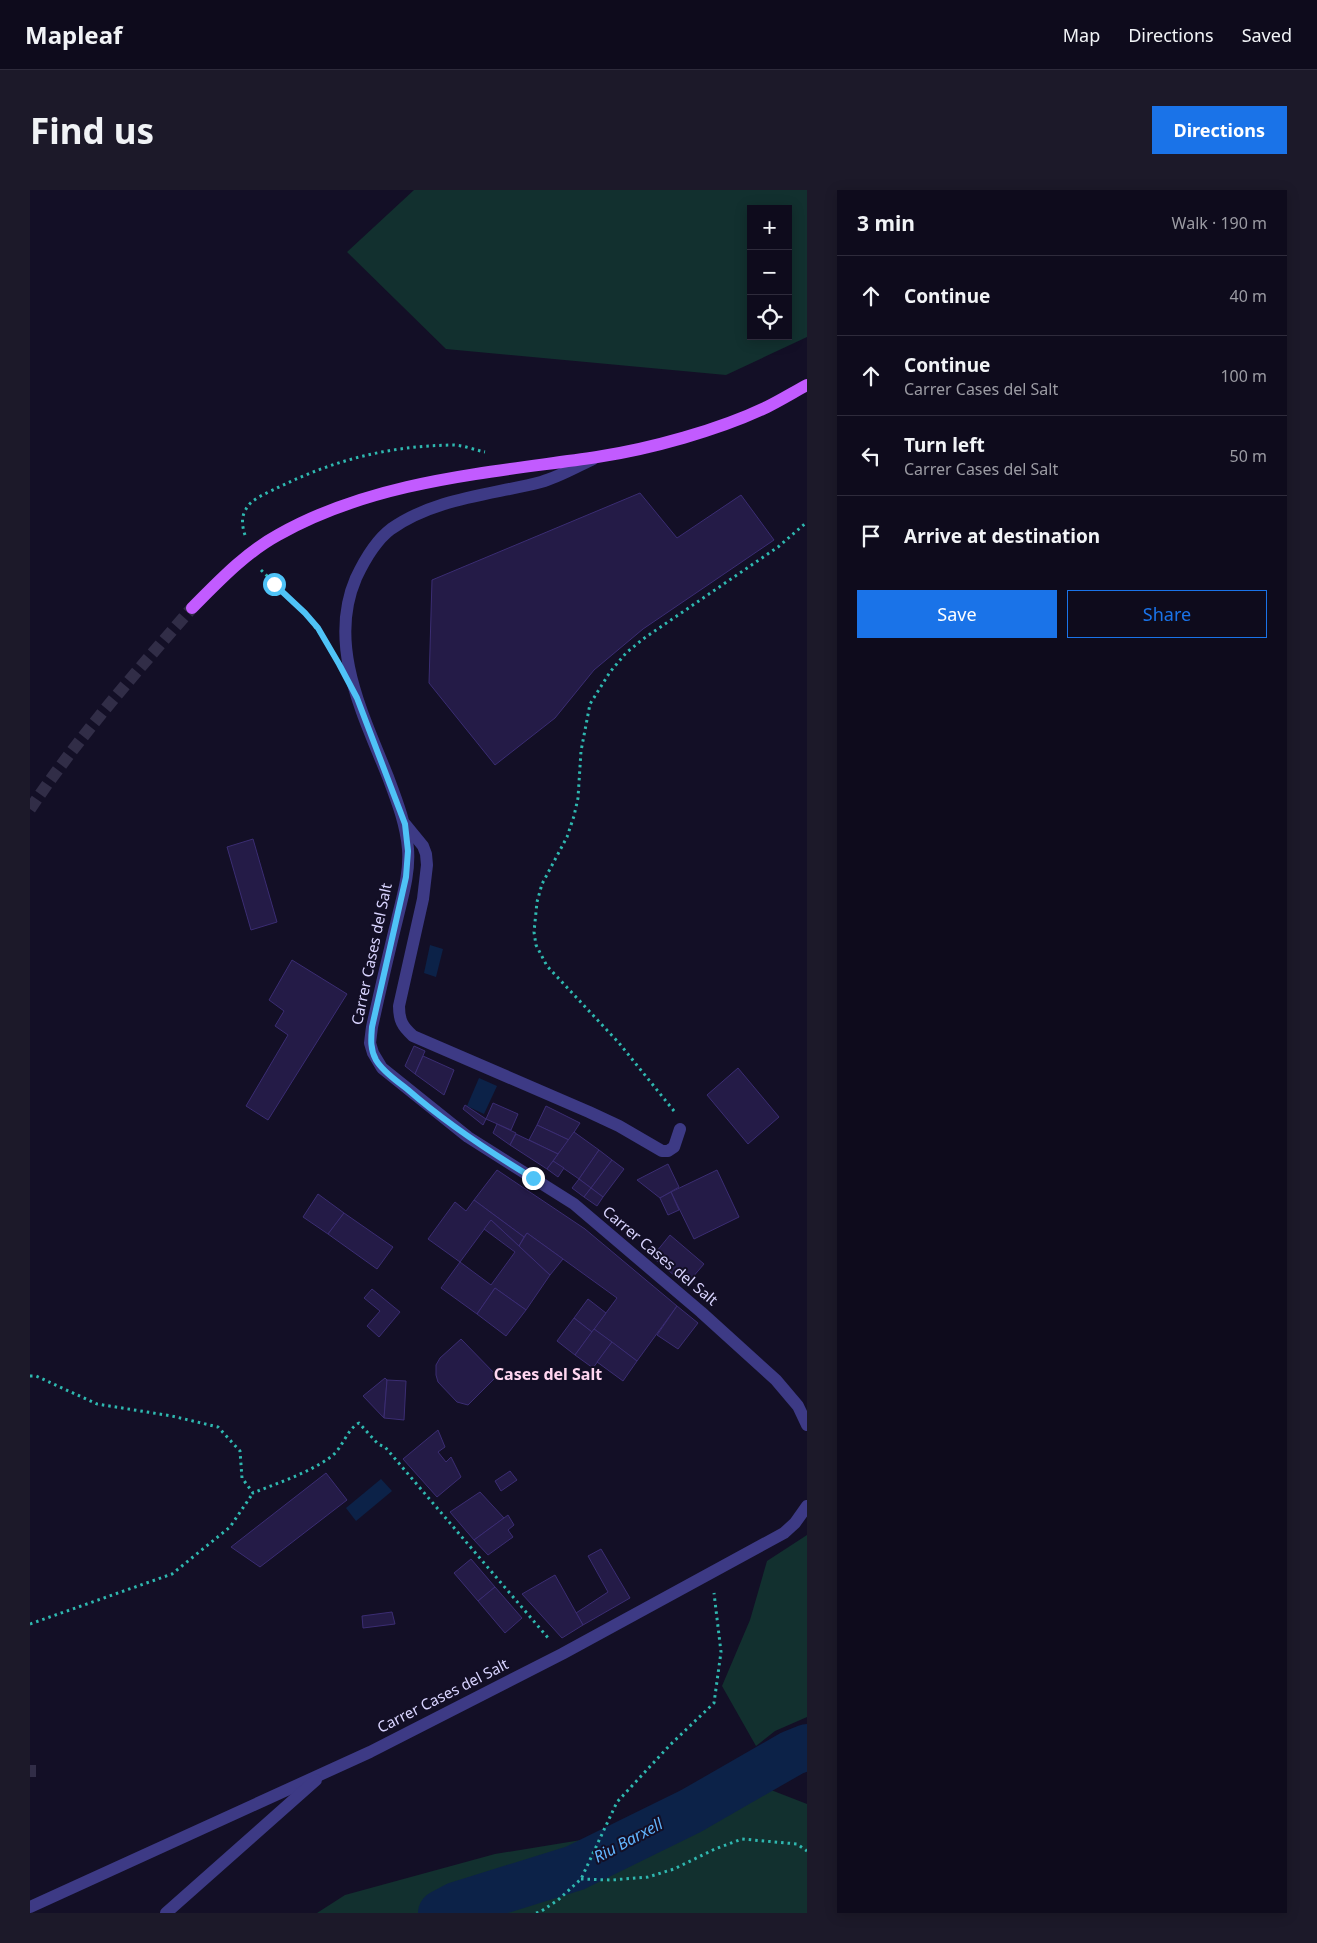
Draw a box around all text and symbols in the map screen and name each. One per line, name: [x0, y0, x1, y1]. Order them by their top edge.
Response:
text: Mapleaf: [25, 18, 122, 51]
text: Map: [1063, 23, 1100, 47]
text: Directions: [1128, 23, 1214, 47]
text: Saved: [1242, 23, 1292, 47]
button: Directions: [1152, 106, 1287, 154]
text: Find us: [30, 107, 154, 154]
map controls: [747, 205, 792, 340]
button: +: [747, 205, 792, 250]
text: 3 min: [857, 209, 915, 237]
text: Walk · 190 m: [1172, 212, 1267, 234]
button: −: [747, 250, 792, 295]
icon: ahead: [857, 282, 885, 310]
text: Continue: [904, 283, 990, 309]
text: 40 m: [1230, 285, 1267, 307]
button: locate: [747, 295, 792, 340]
text: Continue: [904, 352, 990, 378]
icon: ahead: [857, 362, 885, 390]
text: 100 m: [1220, 365, 1267, 387]
text: Carrer Cases del Salt: [904, 378, 1058, 400]
text: Turn left: [904, 432, 985, 458]
icon: left: [857, 442, 885, 470]
text: 50 m: [1230, 445, 1267, 467]
text: Carrer Cases del Salt: [904, 458, 1058, 480]
icon: arrive: [857, 522, 885, 550]
text: Arrive at destination: [904, 523, 1100, 549]
route start: [263, 573, 286, 596]
button: Save: [857, 590, 1057, 638]
button: Share: [1067, 590, 1267, 638]
street label: Carrer Cases del Salt: [346, 880, 396, 1027]
route end: [522, 1167, 545, 1190]
street label: Carrer Cases del Salt: [599, 1201, 723, 1310]
district label: Cases del Salt: [494, 1363, 602, 1385]
street label: Carrer Cases del Salt: [374, 1653, 512, 1737]
water label: Riu Barxell: [590, 1812, 667, 1867]

